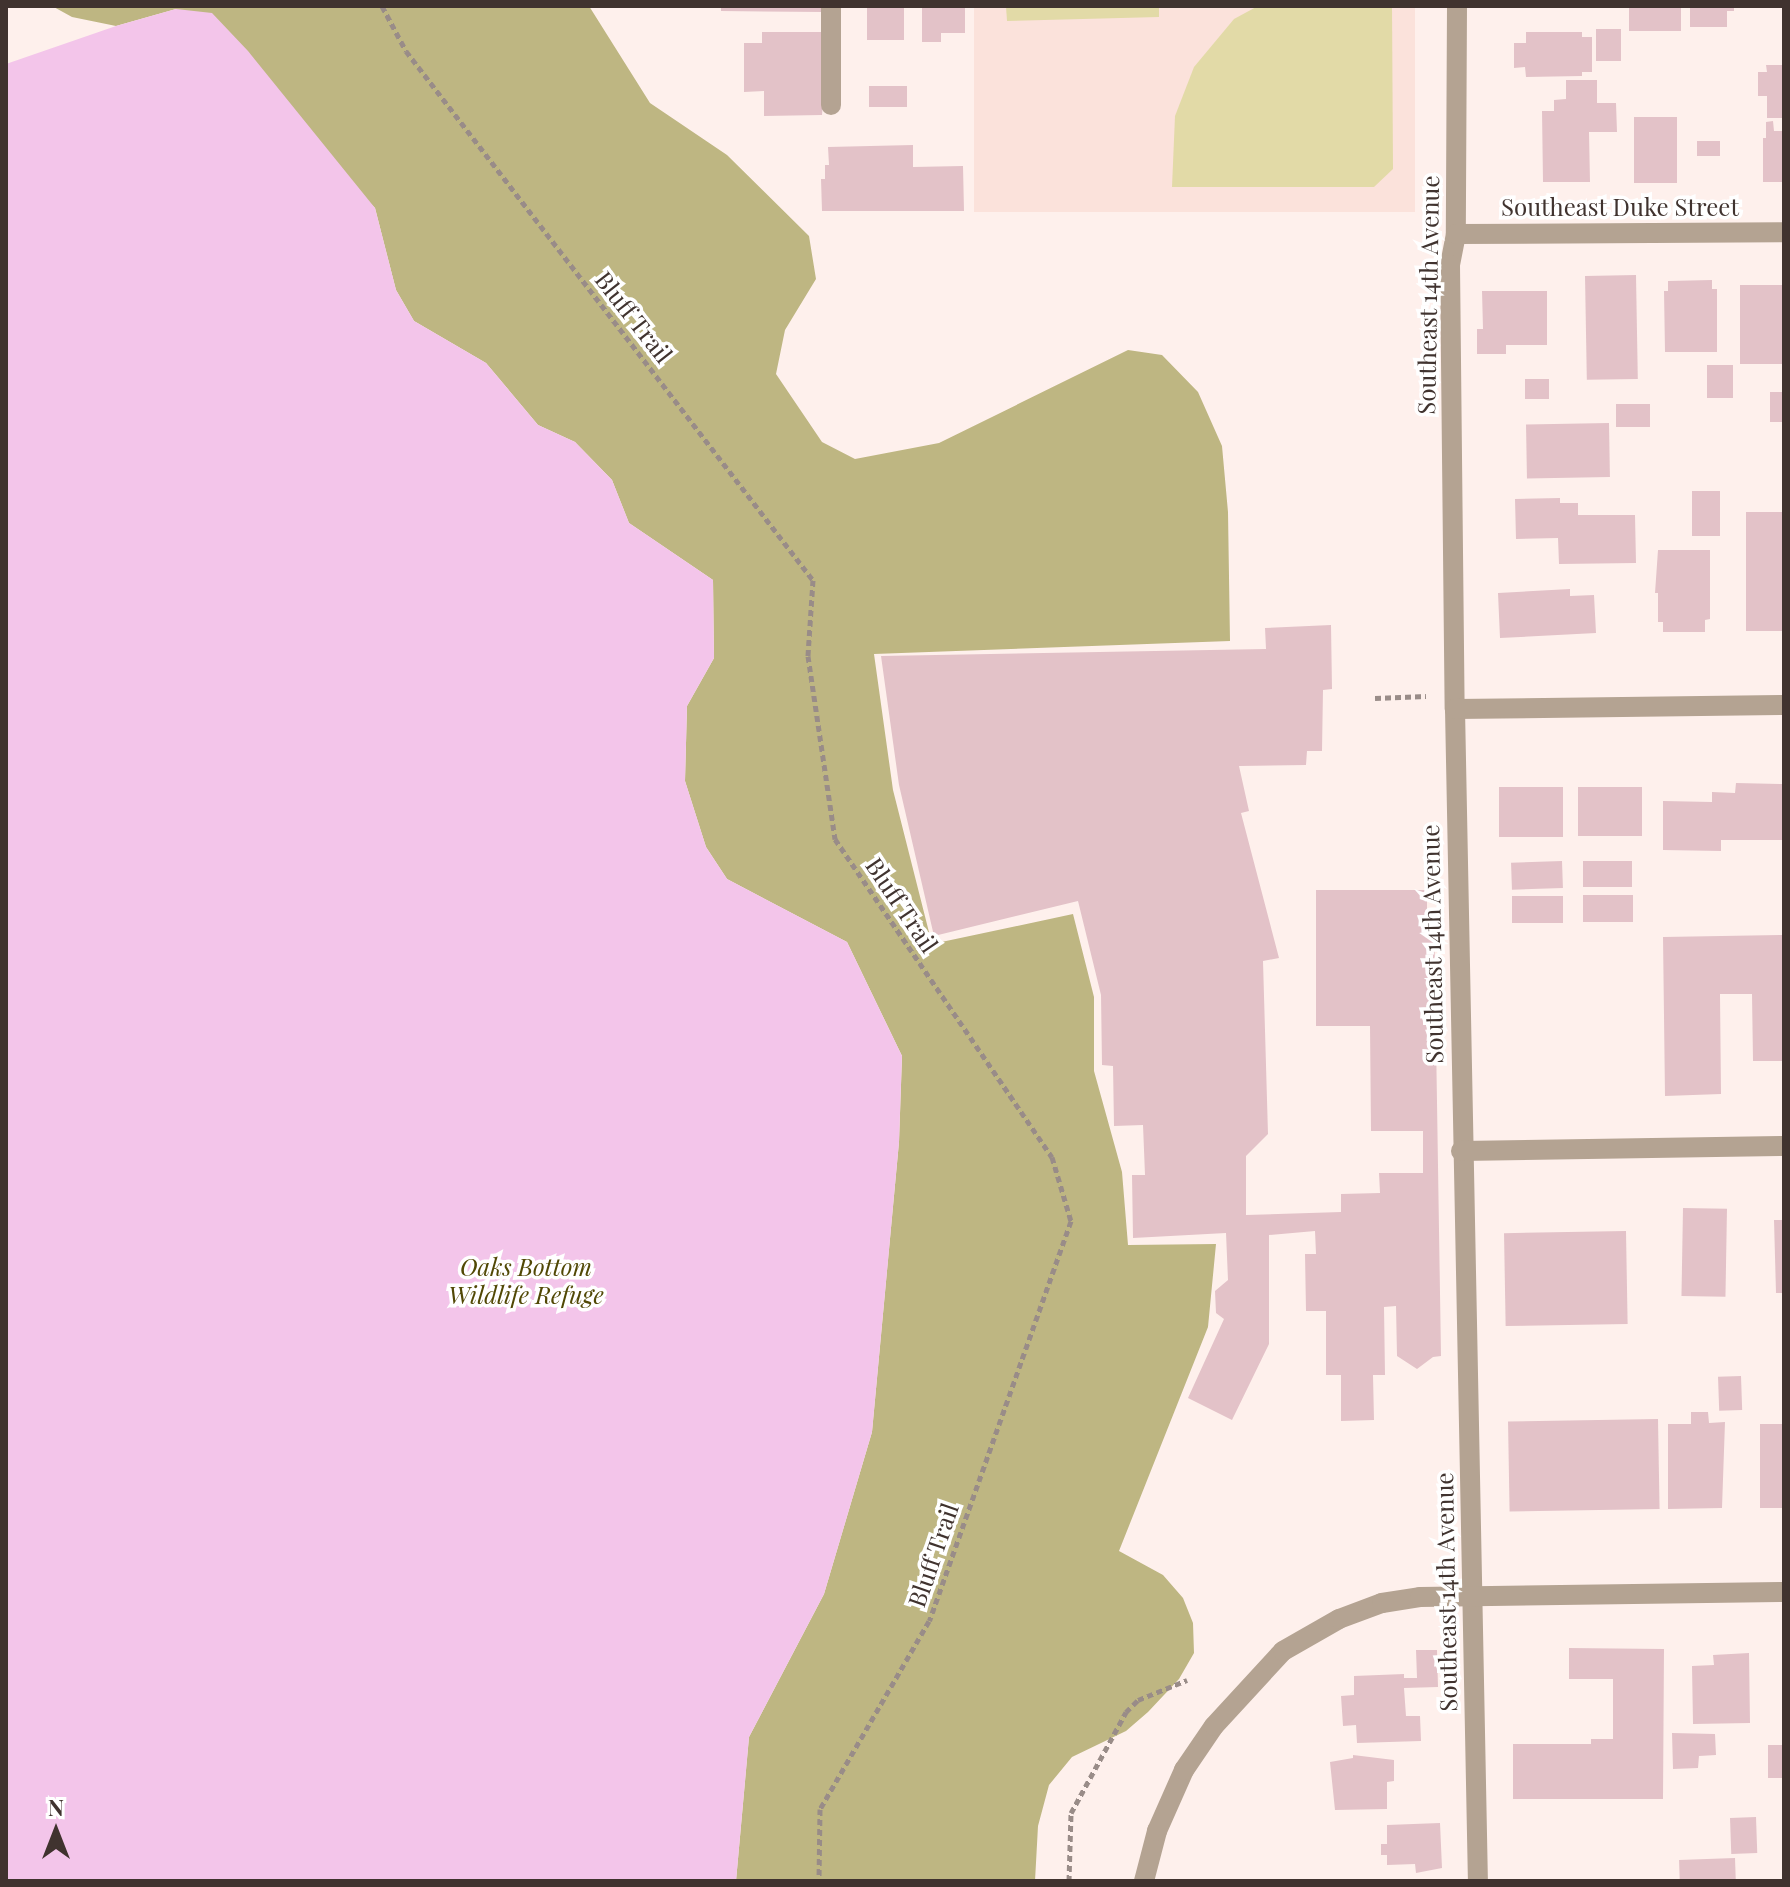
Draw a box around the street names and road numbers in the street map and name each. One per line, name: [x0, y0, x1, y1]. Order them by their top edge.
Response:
street label: Southeast 14th Avenue: [1412, 175, 1444, 415]
street label: Southeast Duke Street: [1501, 193, 1739, 221]
street label: Bluff Trail: [589, 265, 679, 369]
street label: Southeast 14th Avenue: [1416, 824, 1448, 1064]
street label: Bluff Trail: [860, 852, 944, 958]
street label: Southeast 14th Avenue: [1430, 1472, 1462, 1712]
street label: Bluff Trail: [902, 1499, 964, 1611]

